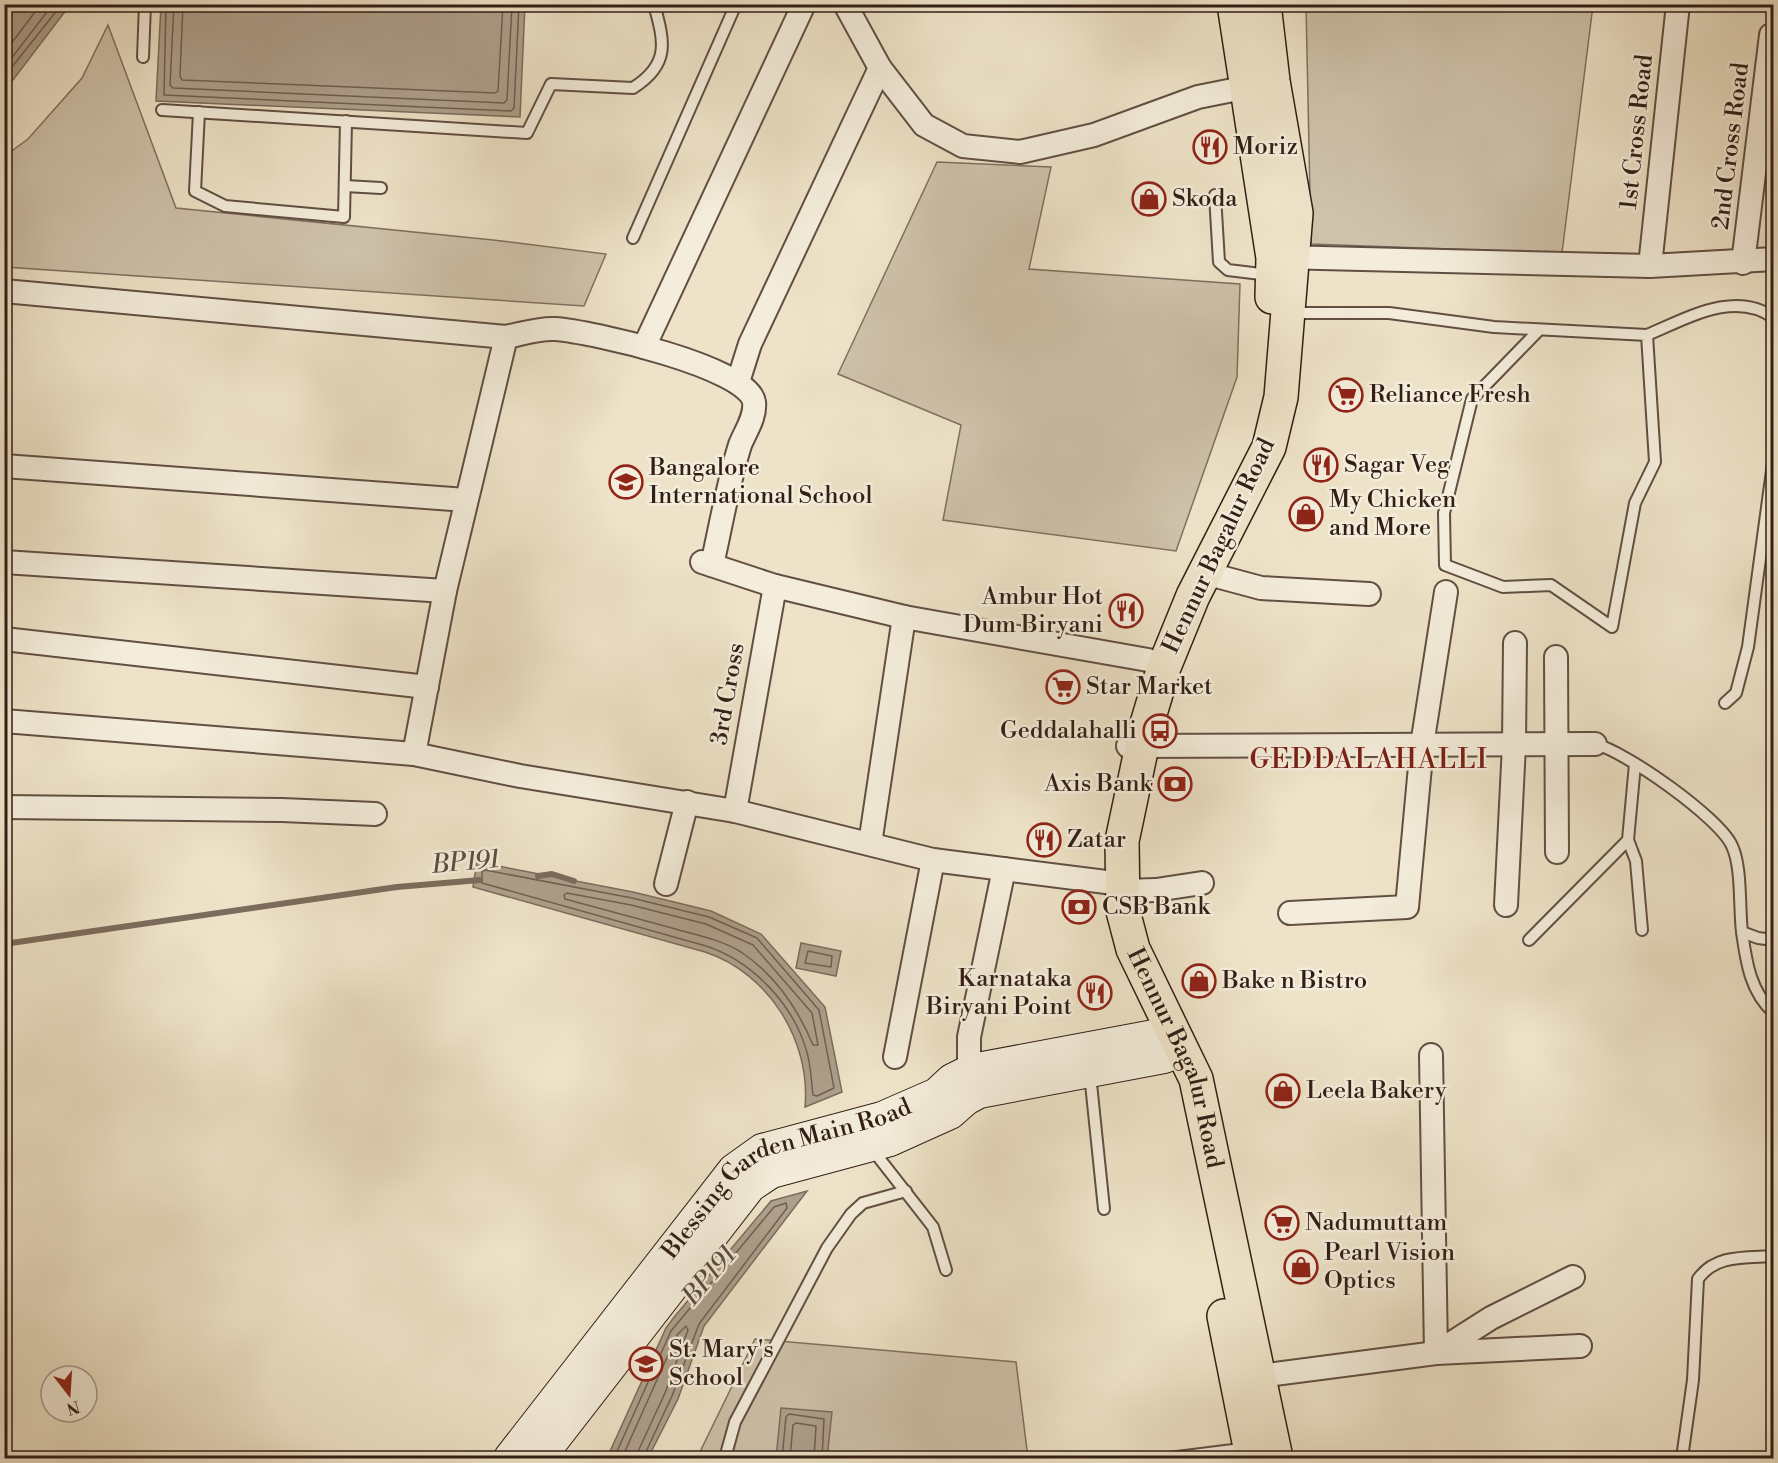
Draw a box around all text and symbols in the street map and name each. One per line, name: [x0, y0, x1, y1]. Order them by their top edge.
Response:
street label: 1st Cross Road: [1614, 52, 1660, 211]
street label: 2nd Cross Road: [1706, 60, 1756, 231]
restaurant icon: Moriz: [1192, 129, 1228, 165]
place label: Moriz: [1233, 132, 1298, 162]
shop icon: Skoda: [1131, 181, 1167, 217]
place label: Skoda: [1172, 184, 1238, 214]
supermarket icon: Reliance Fresh: [1328, 377, 1364, 413]
place label: Reliance Fresh: [1369, 380, 1531, 410]
street label: Hennur Bagalur Road: [1156, 433, 1282, 659]
restaurant icon: Sagar Veg: [1303, 447, 1339, 483]
place label: Sagar Veg: [1344, 450, 1450, 480]
place label: Bangalore International School: [648, 453, 873, 511]
school or university icon: Bangalore International School: [608, 464, 644, 500]
place label: My Chicken and More: [1329, 485, 1456, 543]
shop icon: My Chicken and More: [1288, 496, 1324, 532]
place label: Ambur Hot Dum Biryani: [963, 582, 1103, 640]
restaurant icon: Ambur Hot Dum Biryani: [1108, 593, 1144, 629]
street label: 3rd Cross: [704, 641, 752, 747]
supermarket icon: Star Market: [1045, 669, 1081, 705]
place label: Star Market: [1086, 672, 1213, 702]
bus stop icon: Geddalahalli: [1142, 713, 1178, 749]
place label: Geddalahalli: [1000, 716, 1137, 746]
district label: GEDDALAHALLI: [1249, 743, 1489, 777]
bank icon: Axis Bank: [1157, 766, 1193, 802]
place label: Axis Bank: [1043, 769, 1153, 799]
restaurant icon: Zatar: [1026, 822, 1062, 858]
place label: Zatar: [1067, 825, 1126, 855]
water label: BP191: [429, 843, 500, 881]
bank icon: CSB Bank: [1061, 889, 1097, 925]
place label: CSB Bank: [1102, 892, 1211, 922]
street label: Hennur Bagalur Road: [1120, 943, 1230, 1171]
shop icon: Bake n Bistro: [1181, 963, 1217, 999]
place label: Karnataka Biryani Point: [925, 964, 1073, 1022]
place label: Bake n Bistro: [1221, 966, 1367, 996]
restaurant icon: Karnataka Biryani Point: [1077, 975, 1113, 1011]
shop icon: Leela Bakery: [1265, 1073, 1301, 1109]
place label: Leela Bakery: [1306, 1076, 1447, 1106]
street label: Blessing Garden Main Road: [655, 1092, 916, 1266]
supermarket icon: Nadumuttam: [1264, 1205, 1300, 1241]
place label: Nadumuttam: [1305, 1208, 1447, 1238]
place label: Pearl Vision Optics: [1324, 1238, 1455, 1296]
water label: BP191: [675, 1240, 743, 1313]
shop icon: Pearl Vision Optics: [1283, 1249, 1319, 1285]
place label: St. Mary's School: [669, 1335, 774, 1393]
school or university icon: St. Mary's School: [628, 1346, 664, 1382]
north arrow: [39, 1364, 99, 1424]
text: N: [64, 1396, 82, 1419]

